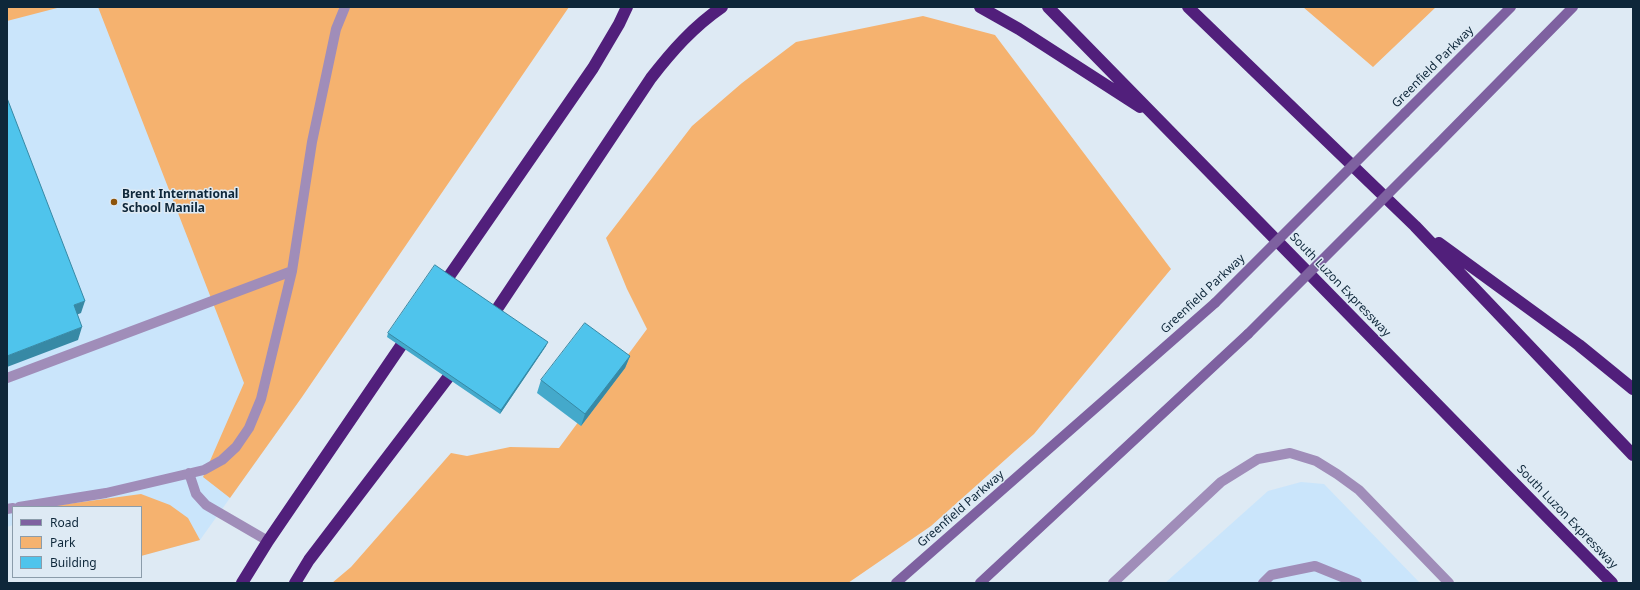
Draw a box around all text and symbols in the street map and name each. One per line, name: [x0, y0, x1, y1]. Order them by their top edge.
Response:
street label: Greenfield Parkway: [1389, 23, 1477, 111]
place label: Brent International School Manila: [122, 188, 238, 216]
marker: Brent International School Manila: [109, 197, 119, 207]
street label: South Luzon Expressway: [1287, 230, 1393, 340]
street label: Greenfield Parkway: [1158, 251, 1248, 337]
street label: South Luzon Expressway: [1514, 462, 1620, 572]
street label: Greenfield Parkway: [915, 468, 1007, 550]
legend: [12, 506, 142, 578]
text: Road: [50, 514, 79, 531]
text: Park: [50, 534, 75, 551]
text: Building: [50, 554, 97, 571]

